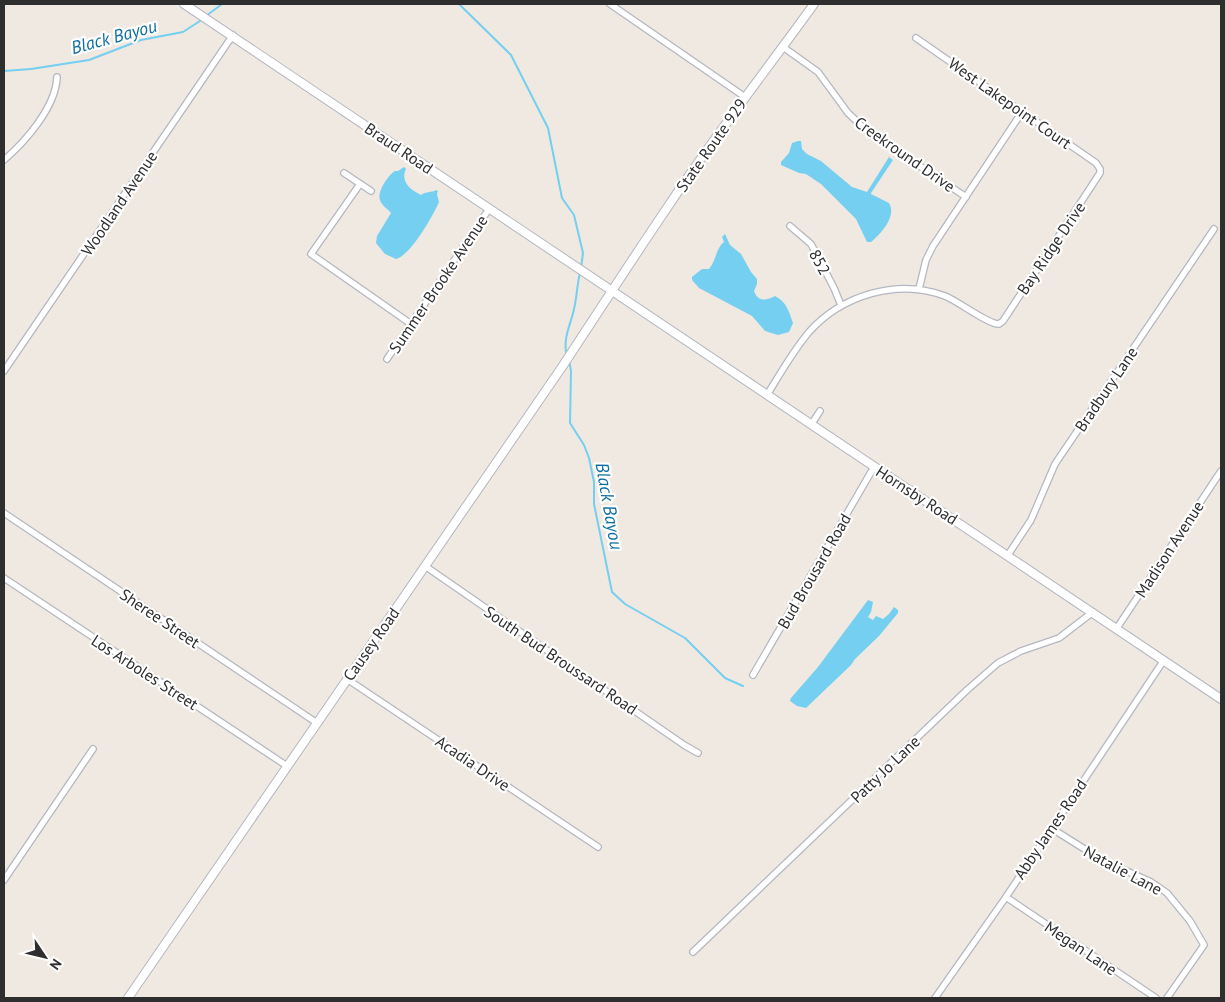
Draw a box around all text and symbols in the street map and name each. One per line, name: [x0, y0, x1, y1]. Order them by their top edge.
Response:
water label: Black Bayou: [68, 14, 159, 59]
street label: West Lakepoint Court: [945, 53, 1076, 153]
street label: State Route 929: [671, 95, 751, 195]
street label: Creekround Drive: [851, 112, 959, 196]
street label: Braud Road: [361, 118, 437, 178]
street label: Woodland Avenue: [77, 147, 161, 259]
street label: Bay Ridge Drive: [1013, 198, 1089, 298]
street label: Summer Brooke Avenue: [384, 211, 492, 357]
street label: 852: [805, 246, 835, 278]
street label: Bradbury Lane: [1070, 343, 1142, 435]
water label: Black Bayou: [591, 461, 628, 551]
street label: Hornsby Road: [872, 461, 962, 529]
street label: Madison Avenue: [1130, 497, 1208, 601]
street label: Bud Brousard Road: [773, 510, 855, 632]
street label: Sheree Street: [116, 584, 204, 652]
street label: South Bud Broussard Road: [481, 601, 641, 719]
street label: Causey Road: [338, 603, 404, 685]
street label: Los Arboles Street: [88, 630, 203, 714]
street label: Acadia Drive: [432, 731, 514, 795]
street label: Patty Jo Lane: [846, 731, 924, 807]
street label: Abby James Road: [1009, 775, 1091, 883]
street label: Natalie Lane: [1080, 841, 1166, 899]
street label: Megan Lane: [1041, 917, 1121, 979]
north arrow: [20, 932, 70, 982]
text: N: [46, 956, 66, 973]

